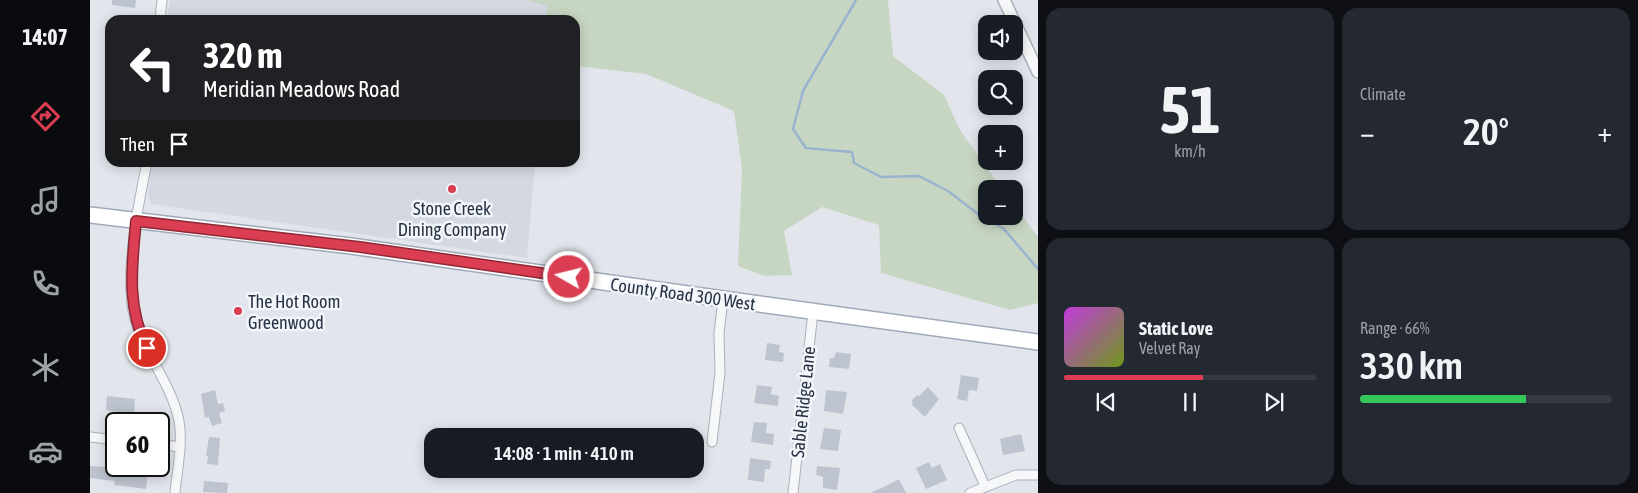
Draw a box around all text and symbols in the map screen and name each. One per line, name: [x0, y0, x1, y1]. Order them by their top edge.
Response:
map controls: [978, 15, 1023, 225]
button: sound: [978, 15, 1023, 60]
text: 14:07: [22, 24, 68, 50]
icon: left: [120, 35, 185, 100]
text: 320 m: [203, 35, 282, 75]
button: search: [978, 70, 1023, 115]
text: 51: [1159, 72, 1221, 147]
text: Meridian Meadows Road: [203, 76, 400, 102]
text: Climate: [1360, 85, 1406, 103]
icon: directions: [28, 99, 63, 134]
text: 20°: [1463, 110, 1509, 153]
text: −: [1360, 116, 1375, 148]
text: +: [1597, 116, 1612, 148]
button: +: [978, 125, 1023, 170]
icon: arrive: [165, 130, 193, 158]
text: Then: [120, 133, 155, 155]
text: km/h: [1174, 142, 1206, 160]
button: −: [978, 180, 1023, 225]
icon: music: [28, 183, 63, 218]
marker: Stone Creek Dining Company: [446, 183, 458, 195]
place label: Stone Creek Dining Company: [398, 198, 506, 240]
position arrow: [542, 250, 594, 302]
icon: phone: [28, 266, 63, 301]
street label: County Road 300 West: [609, 273, 757, 315]
place label: The Hot Room Greenwood: [248, 291, 340, 333]
marker: The Hot Room Greenwood: [232, 305, 244, 317]
text: Static Love: [1139, 317, 1213, 339]
text: Range · 66%: [1360, 319, 1430, 337]
pin: [126, 327, 168, 369]
icon: arrive: [133, 334, 161, 362]
text: Velvet Ray: [1139, 339, 1200, 357]
text: 330 km: [1360, 344, 1463, 387]
street label: Sable Ridge Lane: [787, 345, 819, 459]
icon: climate: [28, 350, 63, 385]
icon: previous: [1092, 388, 1120, 416]
icon: pause: [1176, 388, 1204, 416]
icon: next: [1260, 388, 1288, 416]
speed limit sign: 60: [105, 412, 170, 477]
icon: car: [28, 434, 63, 469]
text: 14:08 · 1 min · 410 m: [494, 442, 634, 464]

